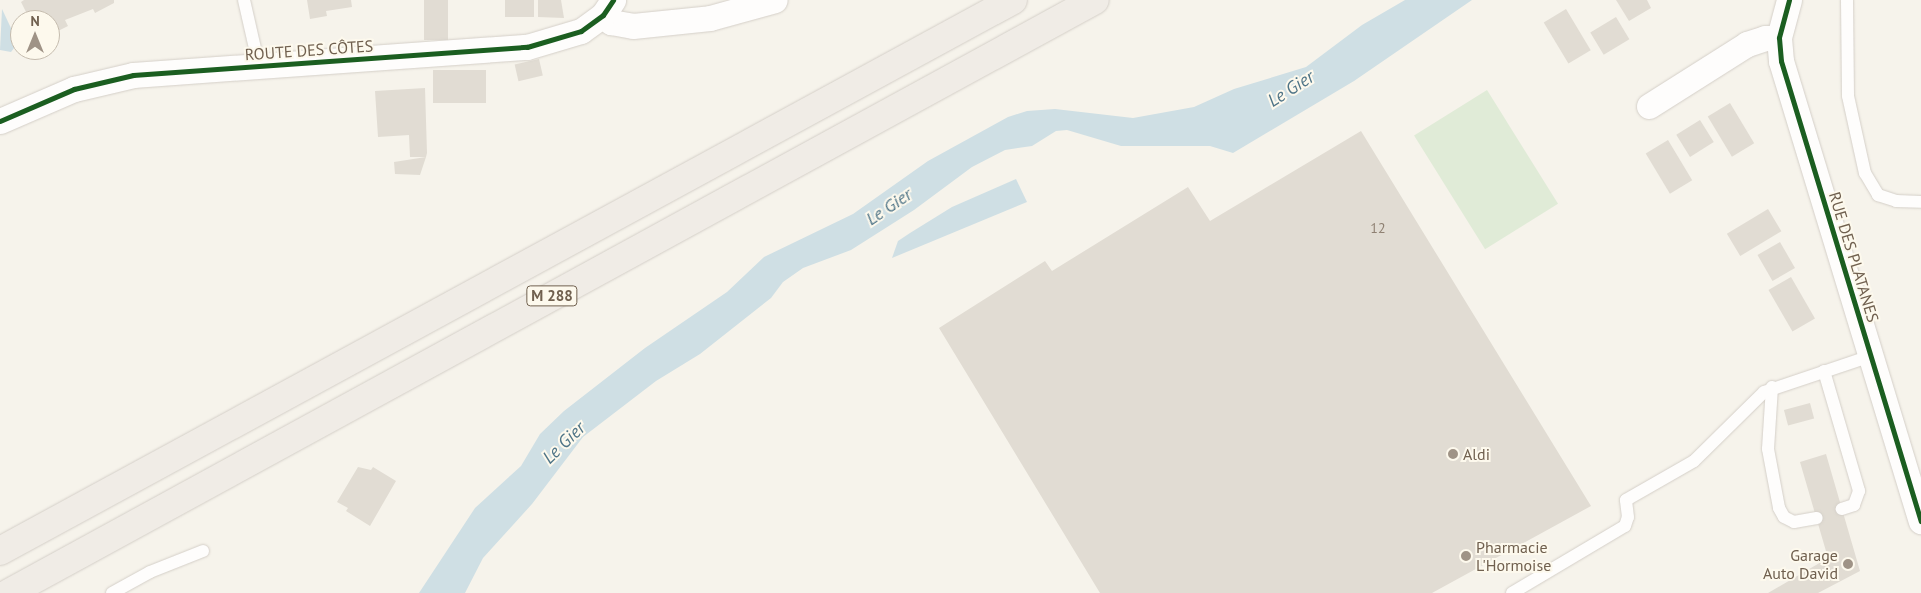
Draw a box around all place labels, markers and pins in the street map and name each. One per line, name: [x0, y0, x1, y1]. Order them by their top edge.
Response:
place label: Aldi: [1463, 444, 1490, 464]
marker: Aldi: [1447, 448, 1459, 460]
place label: Pharmacie L'Hormoise: [1476, 537, 1551, 575]
place label: Garage Auto David: [1763, 545, 1838, 583]
marker: Pharmacie L'Hormoise: [1460, 550, 1472, 562]
marker: Garage Auto David: [1842, 558, 1854, 570]

